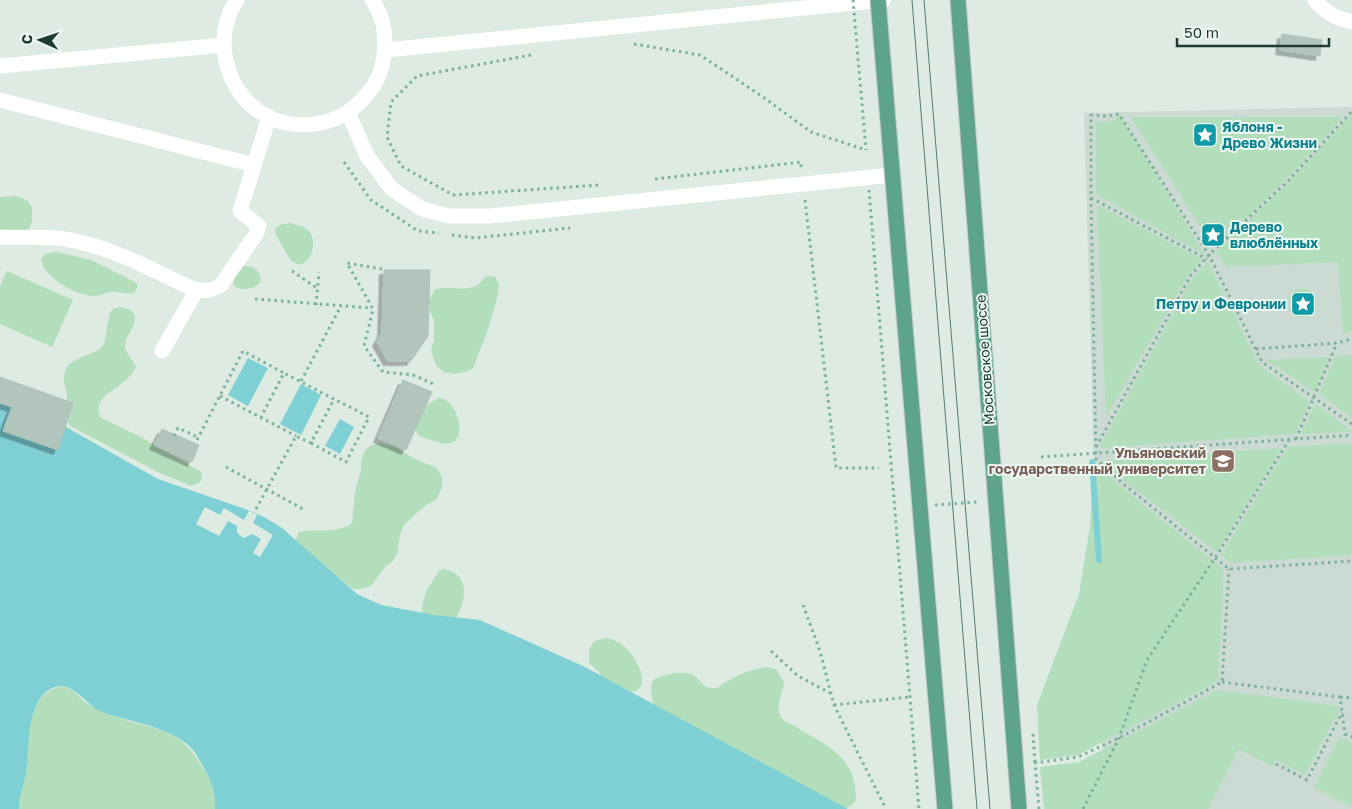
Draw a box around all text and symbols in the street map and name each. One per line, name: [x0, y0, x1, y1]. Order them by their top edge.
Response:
north arrow: [15, 15, 65, 65]
scale bar: [1177, 15, 1330, 47]
text: 50 m: [1184, 23, 1219, 41]
text: С: [18, 34, 35, 45]
place label: Яблоня - Древо Жизни: [1222, 118, 1317, 151]
place icon: Яблоня - Древо Жизни: [1192, 122, 1218, 148]
place label: Дерево влюблённых: [1230, 218, 1318, 251]
place icon: Дерево влюблённых: [1200, 222, 1226, 248]
place icon: Петру и Февронии: [1290, 291, 1316, 317]
street label: Московское шоссе: [971, 294, 998, 426]
place label: Петру и Февронии: [1156, 295, 1286, 312]
place label: Ульяновский государственный университет: [989, 444, 1206, 477]
school or university icon: Ульяновский государственный университет: [1210, 448, 1236, 474]

